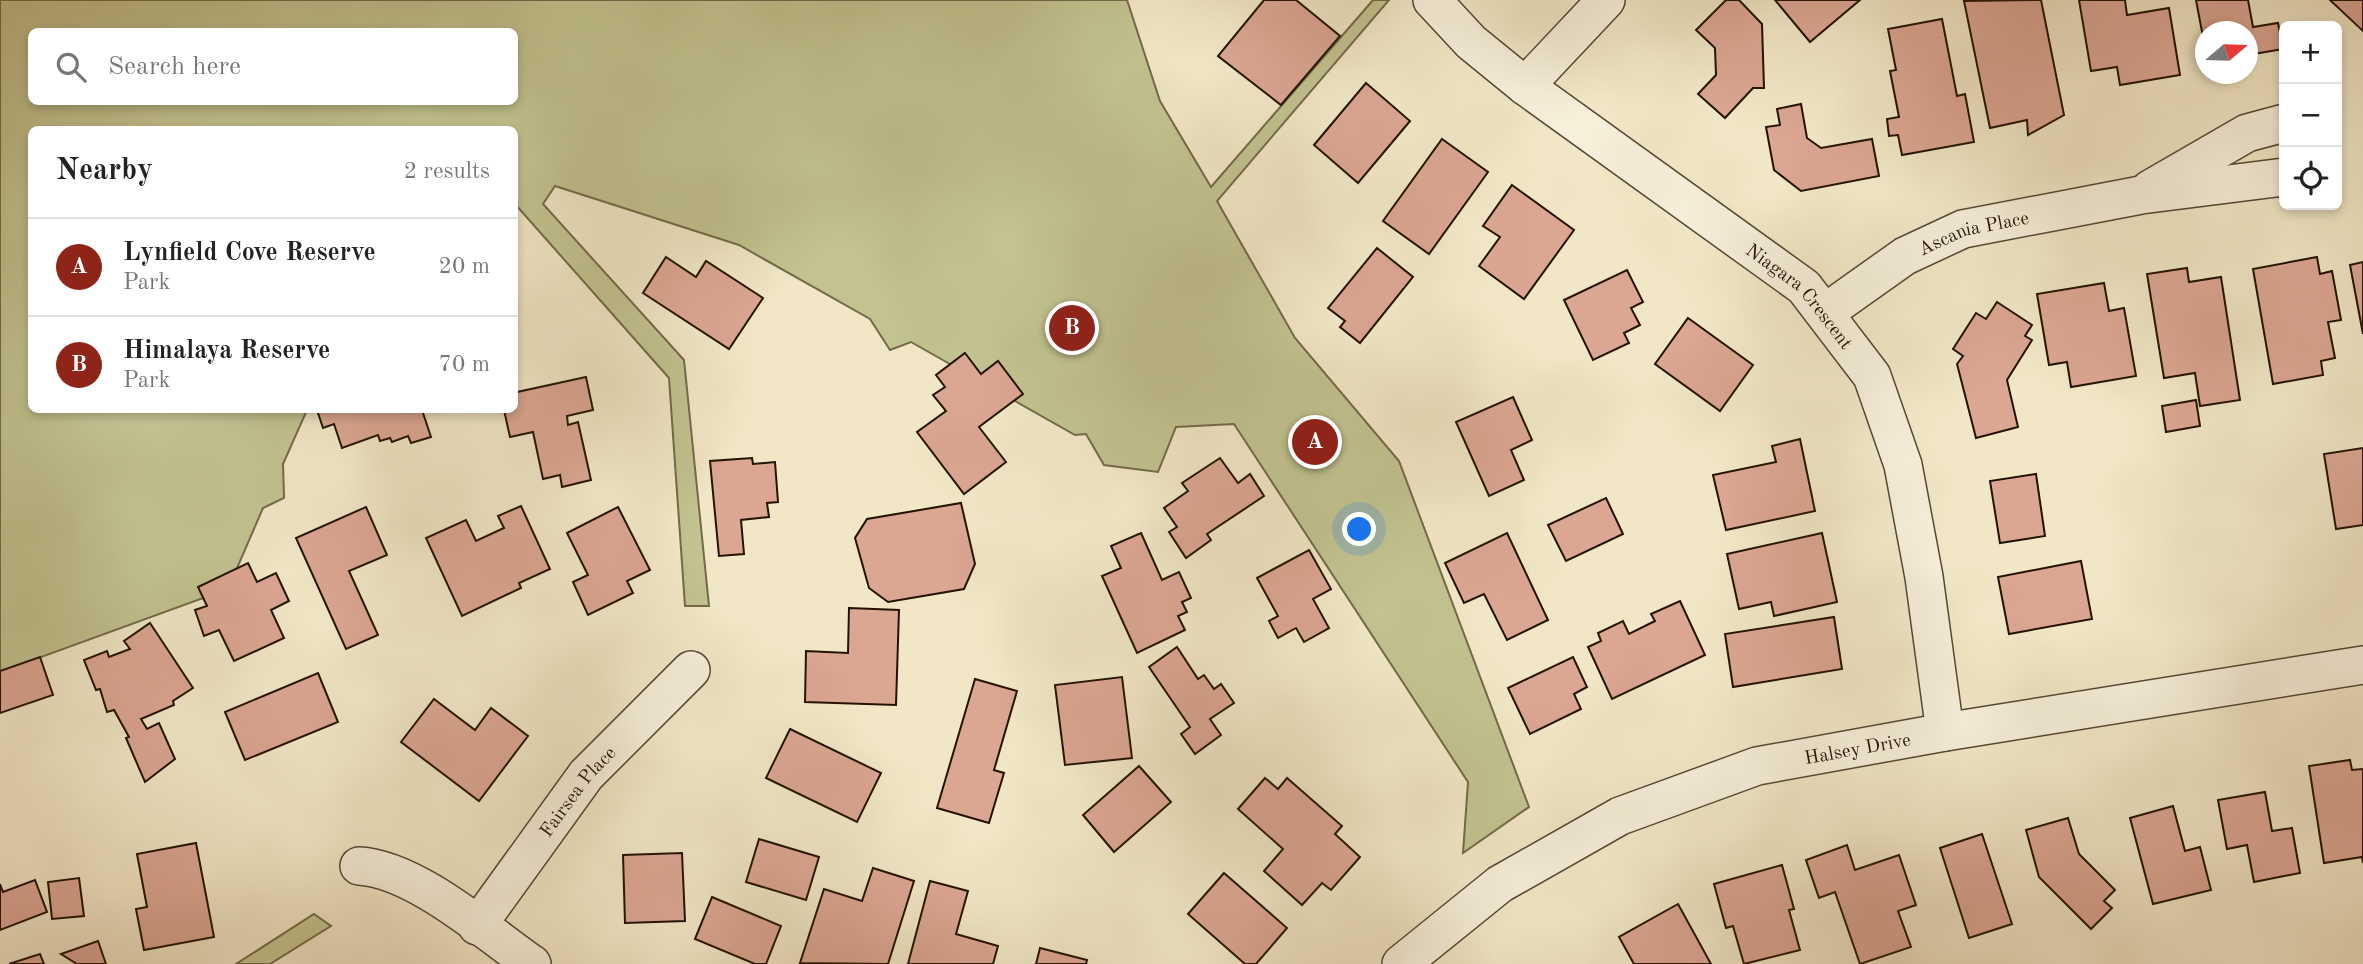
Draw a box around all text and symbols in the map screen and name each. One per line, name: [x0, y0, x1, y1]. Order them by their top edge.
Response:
north arrow: [2195, 21, 2258, 84]
map controls: [2279, 21, 2342, 210]
button: +: [2279, 21, 2342, 84]
search box: [28, 28, 518, 105]
icon: search: [52, 48, 90, 86]
text: Search here: [108, 54, 241, 80]
button: −: [2279, 84, 2342, 147]
button: locate: [2279, 147, 2342, 210]
text: Nearby: [56, 156, 153, 186]
text: 2 results: [404, 160, 490, 183]
street label: Ascania Place: [1916, 210, 2031, 260]
text: Lynfield Cove Reserve: [123, 240, 376, 266]
street label: Niagara Crescent: [1742, 241, 1855, 354]
text: A: [70, 255, 88, 278]
text: 20 m: [439, 255, 490, 278]
text: Park: [123, 271, 170, 294]
pin: B: [1049, 302, 1095, 354]
text: Himalaya Reserve: [123, 338, 330, 364]
text: B: [71, 353, 87, 376]
text: 70 m: [439, 353, 490, 376]
text: Park: [123, 369, 170, 392]
pin: A: [1292, 416, 1338, 468]
your location: [1342, 512, 1376, 546]
street label: Halsey Drive: [1803, 731, 1912, 769]
street label: Fairsea Place: [537, 744, 621, 841]

